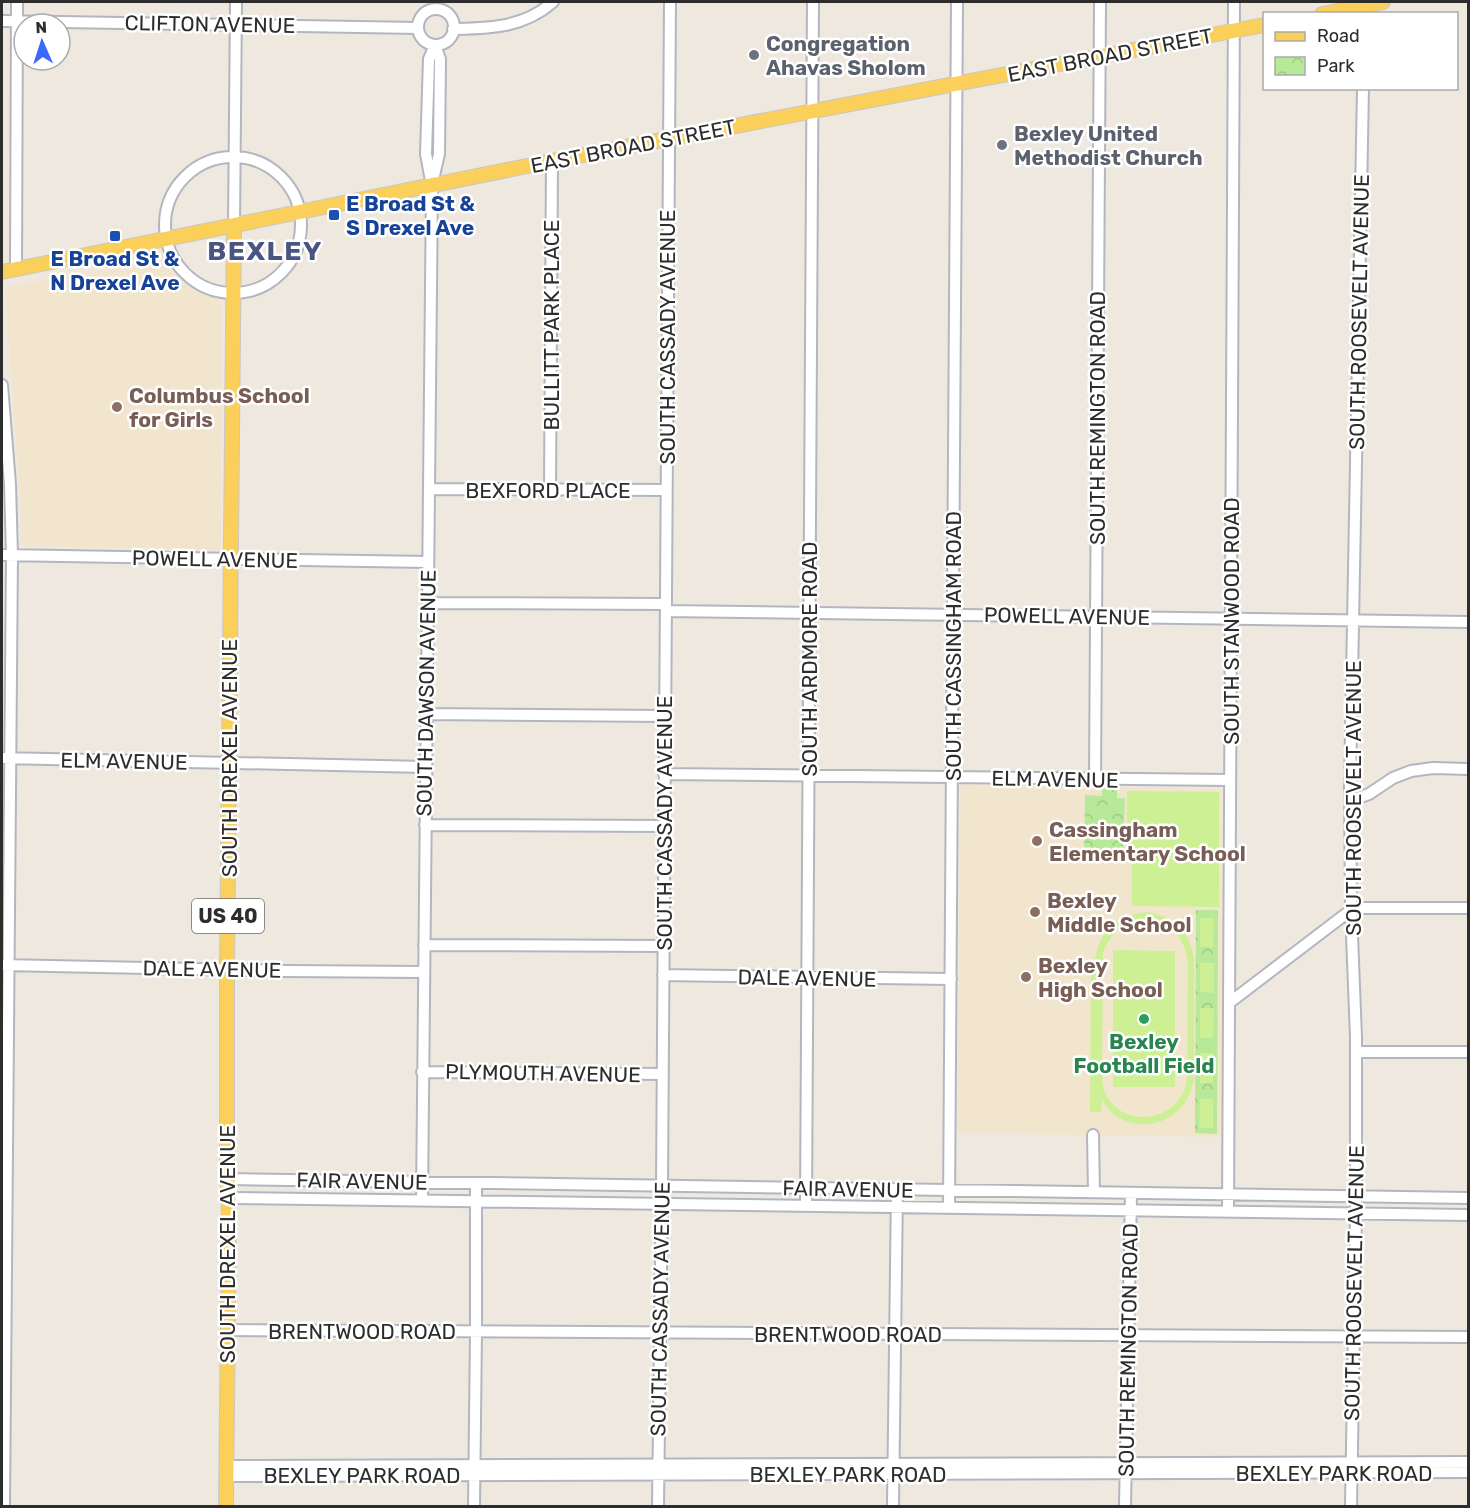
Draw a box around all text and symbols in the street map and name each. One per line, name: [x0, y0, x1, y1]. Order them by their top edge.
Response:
street label: CLIFTON AVENUE: [124, 10, 296, 38]
north arrow: [12, 12, 72, 72]
legend: [1263, 12, 1458, 90]
text: N: [35, 18, 47, 37]
street label: EAST BROAD STREET: [1005, 23, 1215, 87]
text: Road: [1317, 25, 1360, 47]
place label: Congregation Ahavas Sholom: [766, 31, 926, 80]
marker: Congregation Ahavas Sholom: [747, 48, 761, 62]
text: Park: [1317, 55, 1355, 77]
street label: EAST BROAD STREET: [528, 114, 738, 178]
place label: Bexley United Methodist Church: [1014, 121, 1203, 170]
marker: Bexley United Methodist Church: [995, 138, 1009, 152]
street label: SOUTH ROOSEVELT AVENUE: [1344, 174, 1374, 450]
place label: E Broad St & S Drexel Ave: [346, 191, 475, 240]
marker: E Broad St & S Drexel Ave: [327, 208, 341, 222]
street label: SOUTH CASSADY AVENUE: [655, 210, 680, 464]
street label: BULLITT PARK PLACE: [539, 220, 564, 430]
marker: E Broad St & N Drexel Ave: [108, 229, 122, 243]
district label: BEXLEY: [207, 235, 323, 267]
place label: E Broad St & N Drexel Ave: [50, 246, 180, 295]
street label: SOUTH REMINGTON ROAD: [1085, 291, 1110, 545]
place label: Columbus School for Girls: [129, 383, 310, 432]
marker: Columbus School for Girls: [110, 400, 124, 414]
street label: BEXFORD PLACE: [465, 478, 631, 503]
street label: SOUTH STANWOOD ROAD: [1219, 497, 1244, 745]
street label: SOUTH CASSINGHAM ROAD: [941, 511, 966, 781]
street label: SOUTH ARDMORE ROAD: [797, 542, 822, 776]
street label: POWELL AVENUE: [132, 545, 298, 573]
street label: SOUTH DAWSON AVENUE: [411, 569, 441, 817]
street label: POWELL AVENUE: [984, 602, 1150, 630]
street label: SOUTH DREXEL AVENUE: [217, 639, 242, 877]
street label: SOUTH ROOSEVELT AVENUE: [1341, 660, 1366, 936]
street label: SOUTH CASSADY AVENUE: [652, 696, 677, 950]
street label: ELM AVENUE: [60, 747, 188, 775]
street label: ELM AVENUE: [991, 765, 1119, 793]
place label: Cassingham Elementary School: [1049, 817, 1246, 866]
marker: Cassingham Elementary School: [1030, 834, 1044, 848]
place label: Bexley Middle School: [1047, 888, 1191, 937]
road number: US 40: [192, 899, 264, 933]
marker: Bexley Middle School: [1028, 905, 1042, 919]
place label: Bexley High School: [1038, 953, 1163, 1002]
street label: DALE AVENUE: [142, 955, 282, 983]
street label: DALE AVENUE: [737, 964, 877, 992]
marker: Bexley High School: [1019, 970, 1033, 984]
marker: Bexley Football Field: [1137, 1012, 1151, 1026]
place label: Bexley Football Field: [1073, 1029, 1215, 1078]
street label: PLYMOUTH AVENUE: [445, 1059, 641, 1087]
street label: SOUTH DREXEL AVENUE: [215, 1125, 240, 1363]
street label: SOUTH ROOSEVELT AVENUE: [1339, 1145, 1369, 1421]
street label: FAIR AVENUE: [296, 1167, 428, 1195]
street label: FAIR AVENUE: [782, 1175, 914, 1203]
street label: SOUTH CASSADY AVENUE: [645, 1181, 675, 1437]
street label: SOUTH REMINGTON ROAD: [1113, 1223, 1143, 1477]
street label: BRENTWOOD ROAD: [268, 1319, 456, 1344]
street label: BRENTWOOD ROAD: [754, 1322, 942, 1347]
street label: BEXLEY PARK ROAD: [1236, 1461, 1432, 1486]
street label: BEXLEY PARK ROAD: [750, 1462, 946, 1487]
street label: BEXLEY PARK ROAD: [264, 1463, 460, 1488]

